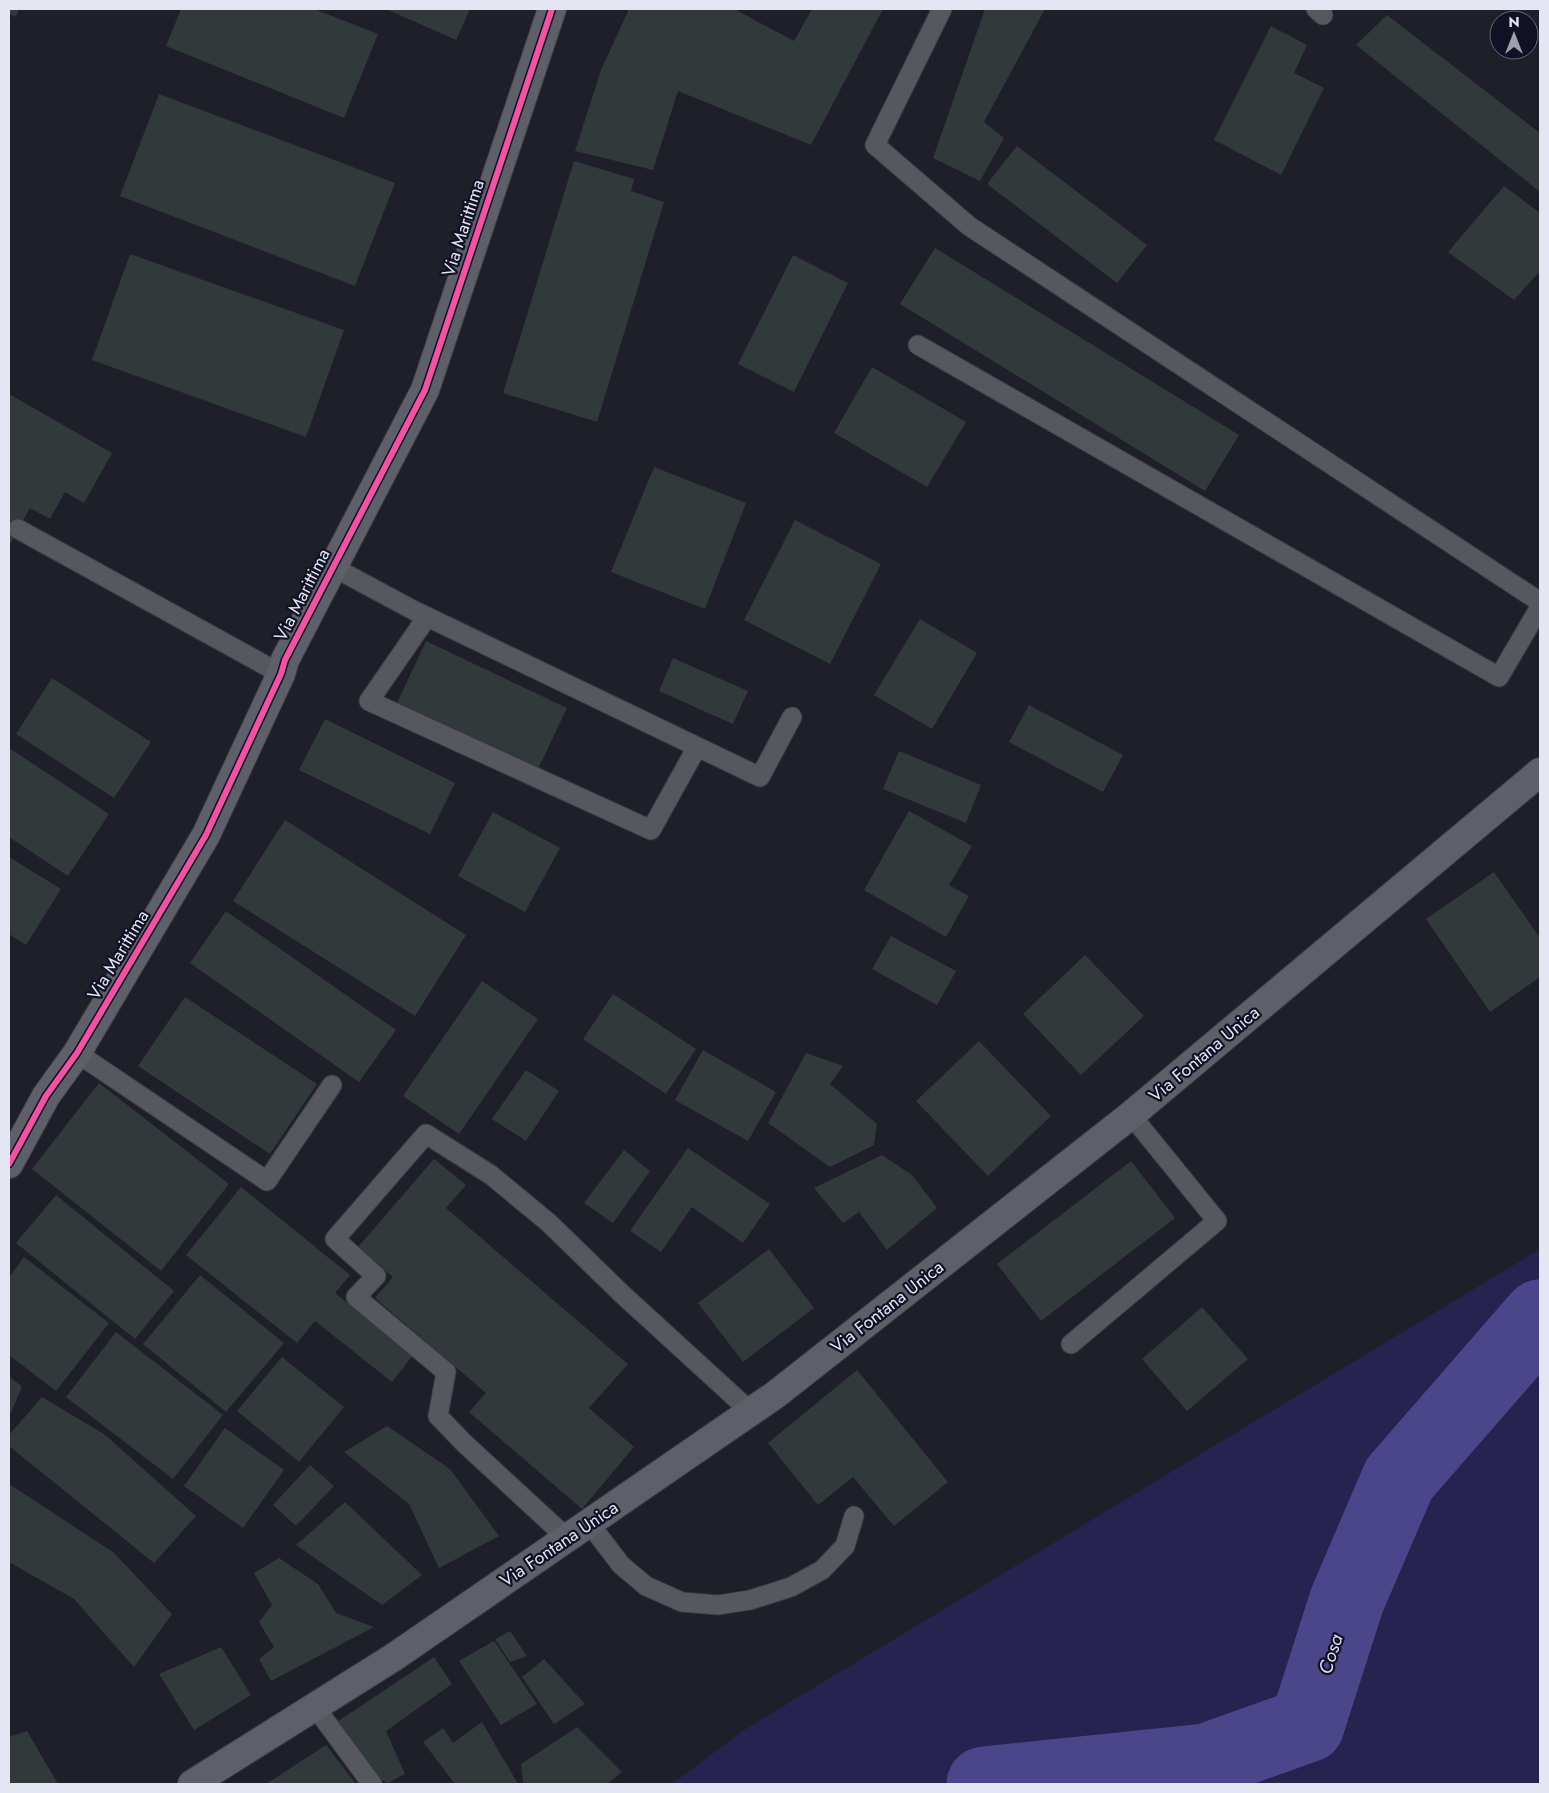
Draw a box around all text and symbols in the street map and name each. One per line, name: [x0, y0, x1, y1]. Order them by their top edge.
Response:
north arrow: [1489, 10, 1539, 60]
text: N: [1508, 12, 1520, 32]
street label: Via Marittima: [435, 176, 491, 280]
street label: Via Marittima: [268, 544, 336, 646]
street label: Via Marittima: [81, 905, 155, 1005]
street label: Via Fontana Unica: [1143, 1000, 1265, 1108]
street label: Via Fontana Unica: [825, 1254, 949, 1360]
street label: Via Fontana Unica: [495, 1495, 623, 1593]
water label: Cosa: [1311, 1630, 1350, 1678]

